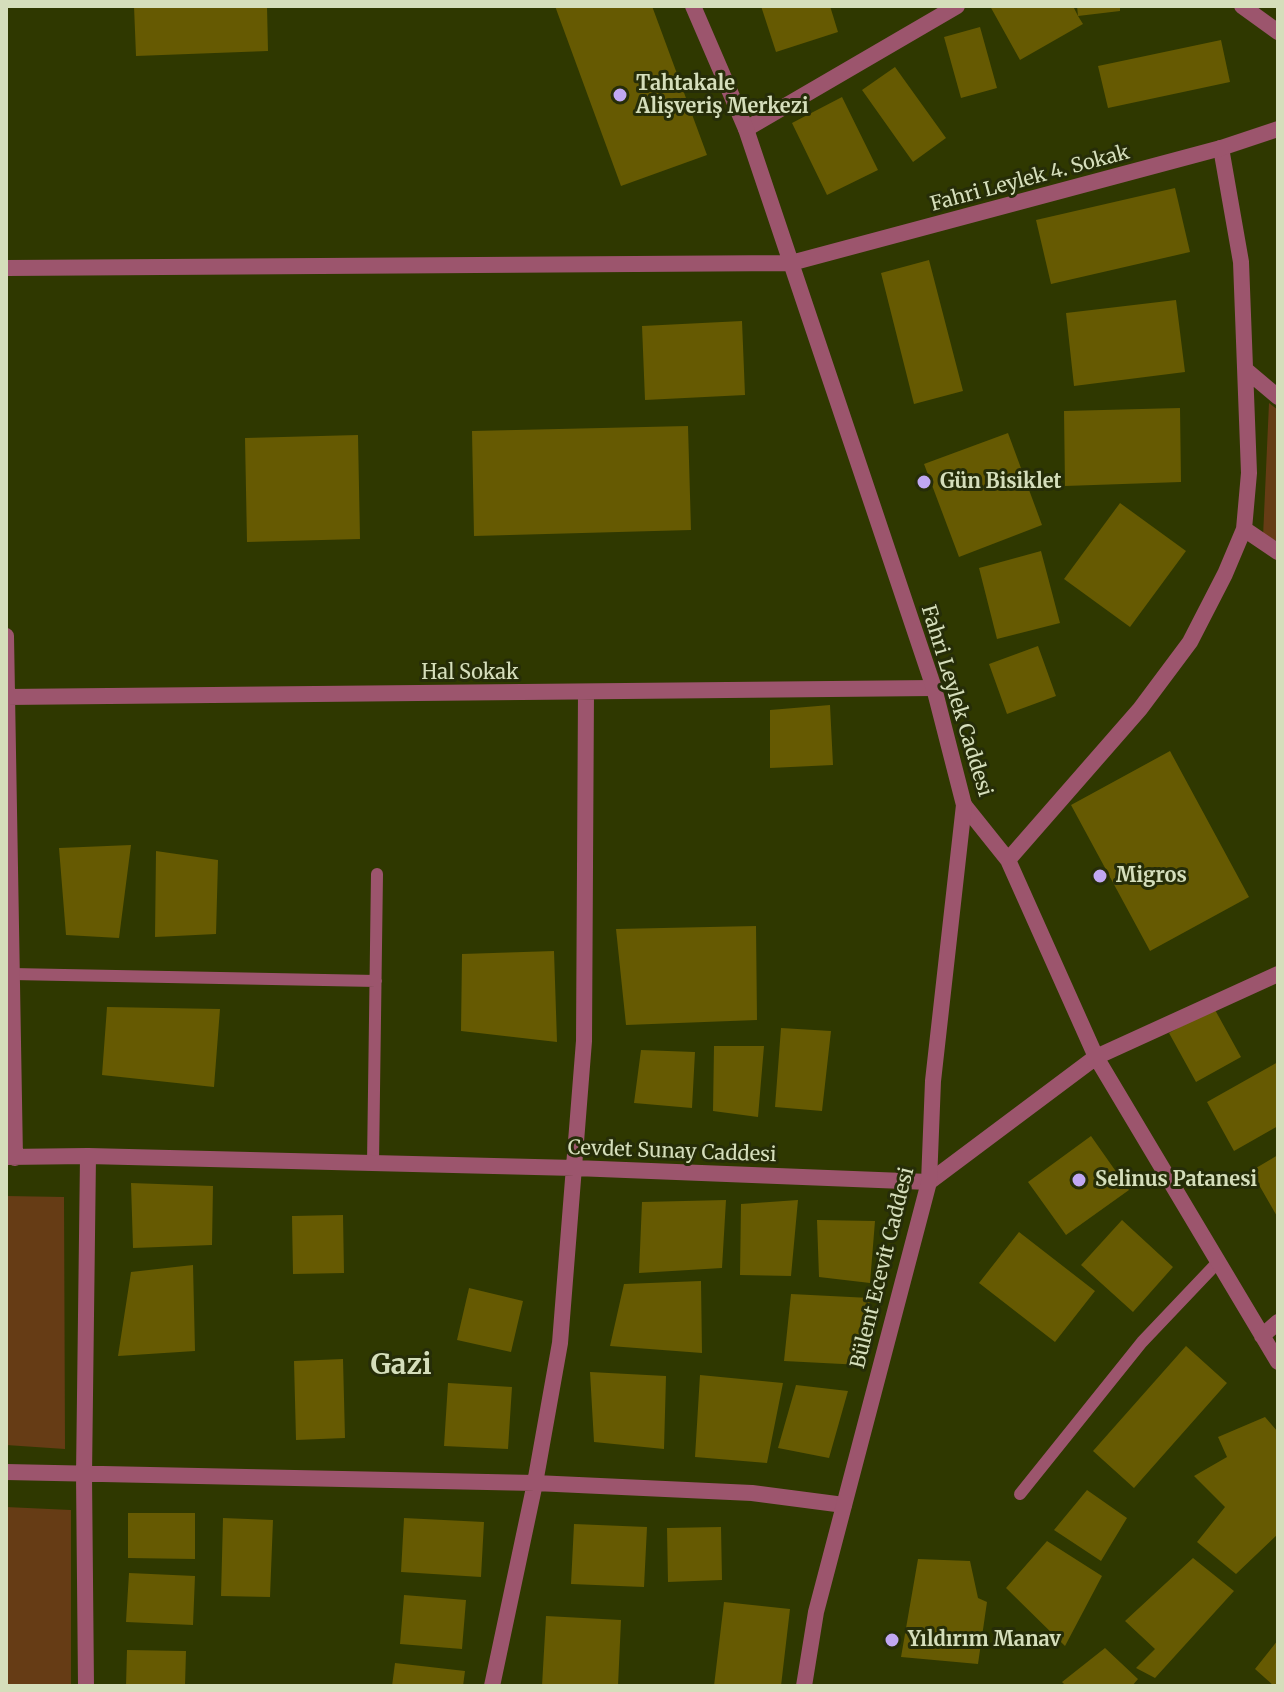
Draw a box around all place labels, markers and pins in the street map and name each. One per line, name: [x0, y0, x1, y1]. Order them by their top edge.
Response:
place label: Tahtakale Alişveriş Merkezi: [636, 72, 809, 119]
marker: Tahtakale Alişveriş Merkezi: [611, 86, 629, 104]
place label: Gün Bisiklet: [940, 470, 1062, 494]
marker: Gün Bisiklet: [915, 473, 933, 491]
place label: Migros: [1116, 864, 1187, 888]
marker: Migros: [1091, 867, 1109, 885]
place label: Selinus Patanesi: [1095, 1168, 1257, 1192]
marker: Selinus Patanesi: [1070, 1171, 1088, 1189]
place label: Yıldırım Manav: [908, 1628, 1061, 1652]
marker: Yıldırım Manav: [883, 1631, 901, 1649]

